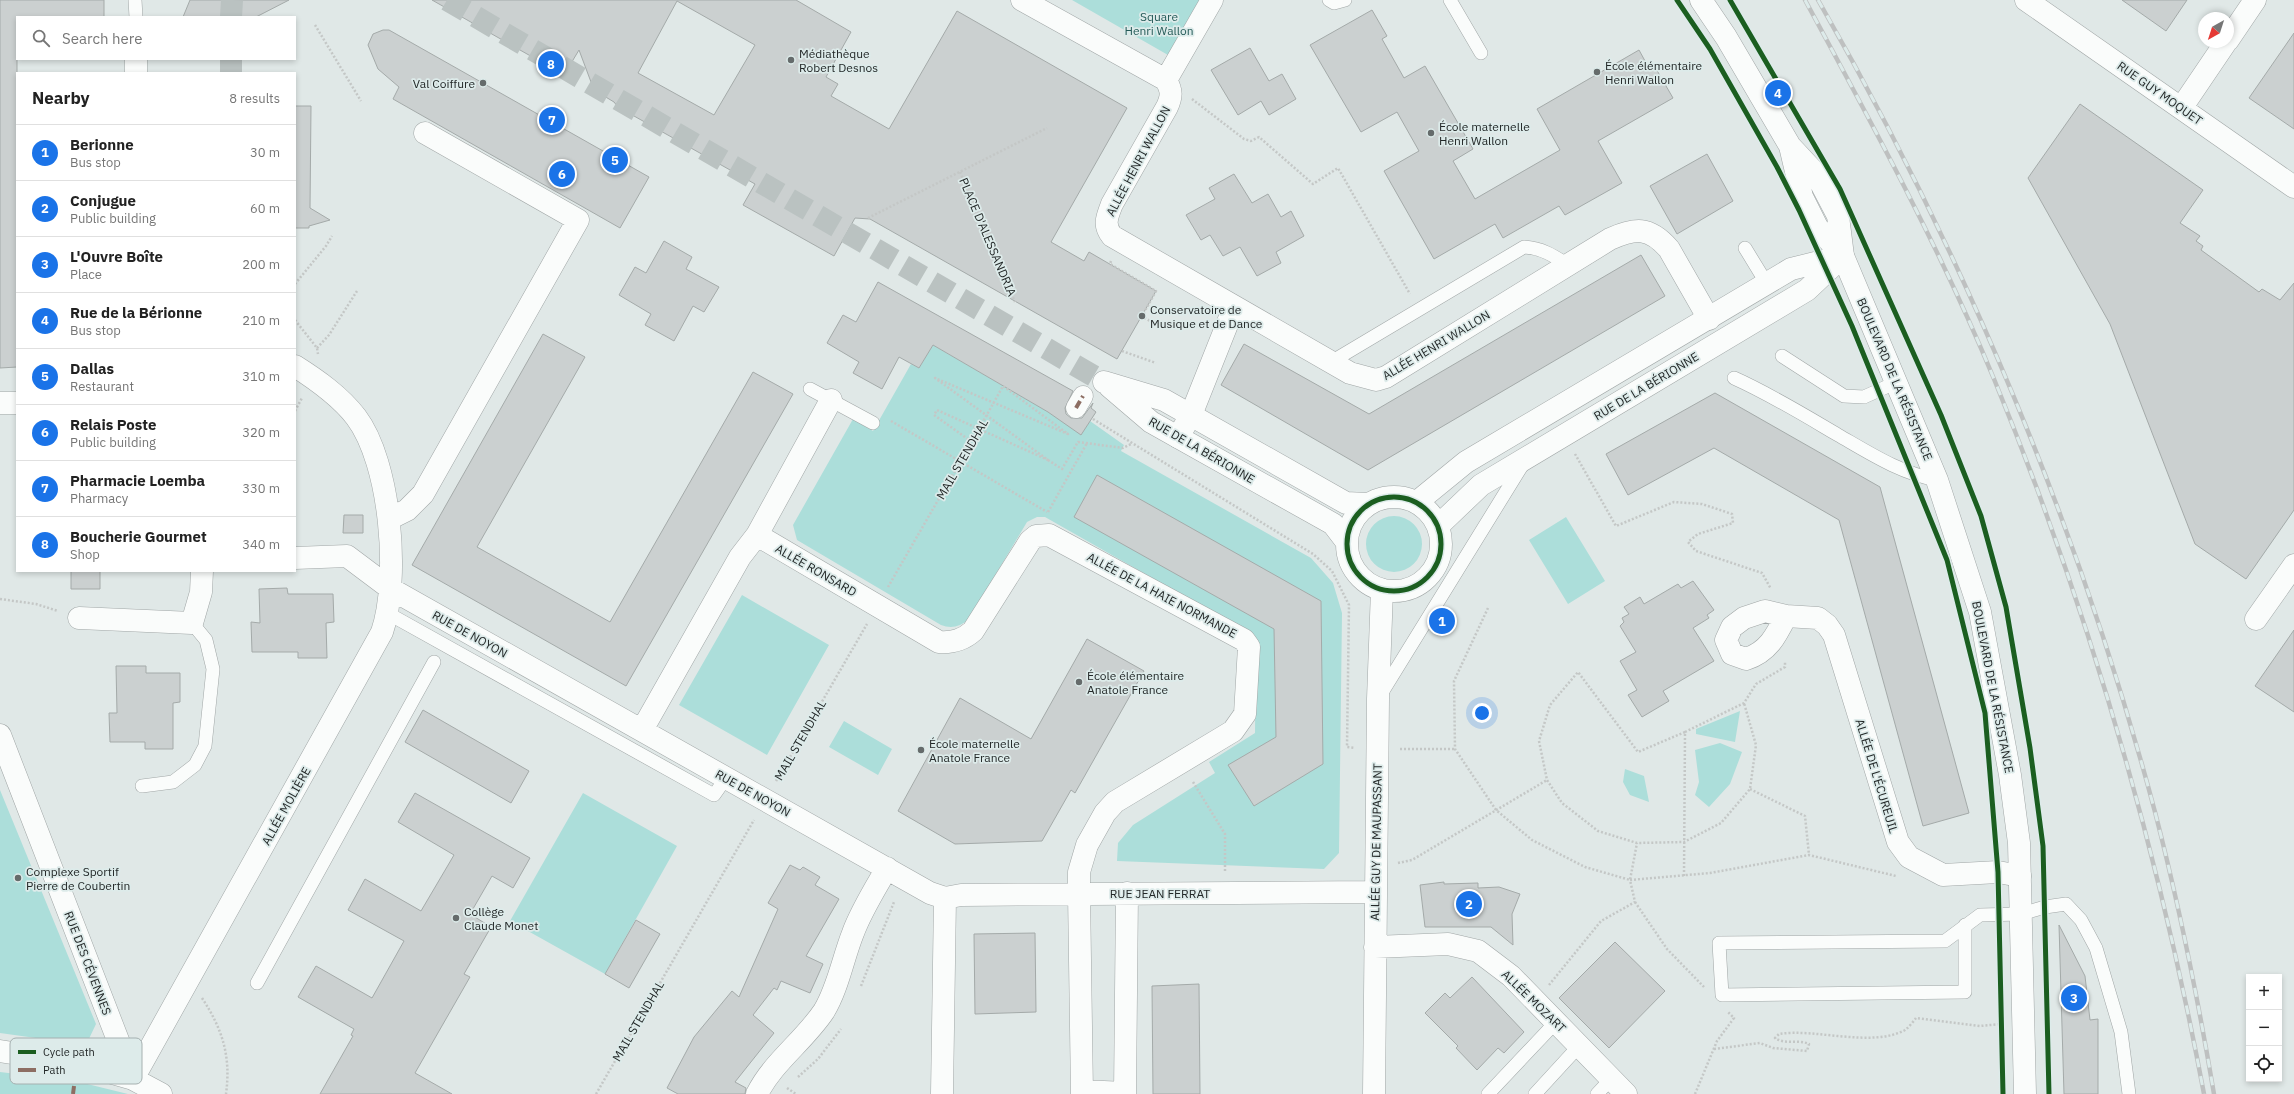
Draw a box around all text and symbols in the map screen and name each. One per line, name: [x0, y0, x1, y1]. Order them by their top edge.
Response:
park label: Square Henri Wallon: [1124, 9, 1194, 38]
north arrow: [2198, 12, 2234, 48]
search box: [16, 16, 296, 60]
icon: search: [30, 27, 52, 49]
text: Search here: [62, 29, 142, 48]
place label: Médiathèque Robert Desnos: [799, 46, 878, 75]
pin: 8: [538, 49, 564, 79]
marker: Médiathèque Robert Desnos: [786, 55, 796, 65]
place label: École élémentaire Henri Wallon: [1605, 58, 1703, 87]
street label: RUE GUY MOQUET: [2114, 58, 2206, 128]
marker: École élémentaire Henri Wallon: [1592, 67, 1602, 77]
place label: Val Coiffure: [413, 76, 475, 91]
marker: Val Coiffure: [478, 78, 488, 88]
pin: 4: [1765, 78, 1791, 108]
text: Nearby: [32, 87, 90, 109]
text: 8 results: [229, 90, 280, 107]
street label: ALLÉE HENRI WALLON: [1103, 103, 1173, 219]
pin: 7: [539, 105, 565, 135]
place label: École maternelle Henri Wallon: [1439, 119, 1530, 148]
marker: École maternelle Henri Wallon: [1426, 128, 1436, 138]
text: Berionne: [70, 135, 134, 154]
text: 1: [41, 144, 49, 161]
text: 30 m: [250, 144, 280, 161]
pin: 5: [602, 145, 628, 175]
text: Bus stop: [70, 154, 121, 171]
pin: 6: [549, 159, 575, 189]
street label: PLACE D'ALESSANDRIA: [956, 175, 1020, 299]
text: Conjugue: [70, 191, 136, 210]
text: 2: [41, 200, 49, 217]
text: 60 m: [250, 200, 280, 217]
text: Public building: [70, 210, 156, 227]
text: L'Ouvre Boîte: [70, 247, 163, 266]
text: 3: [41, 256, 49, 273]
text: 200 m: [242, 256, 280, 273]
text: Place: [70, 266, 102, 283]
street label: BOULEVARD DE LA RÉSISTANCE: [1854, 296, 1936, 462]
place label: Conservatoire de Musique et de Dance: [1150, 302, 1263, 331]
text: Rue de la Bérionne: [70, 303, 202, 322]
street label: ALLÉE HENRI WALLON: [1380, 307, 1492, 383]
marker: Conservatoire de Musique et de Dance: [1137, 311, 1147, 321]
text: 4: [41, 312, 49, 329]
text: 210 m: [242, 312, 280, 329]
text: Bus stop: [70, 322, 121, 339]
street label: RUE DE LA BÉRIONNE: [1591, 349, 1701, 423]
text: Dallas: [70, 359, 114, 378]
text: 5: [41, 368, 49, 385]
text: 310 m: [242, 368, 280, 385]
text: Restaurant: [70, 378, 134, 395]
street label: RUE DE LA BÉRIONNE: [1146, 414, 1258, 486]
text: Relais Poste: [70, 415, 156, 434]
street label: MAIL STENDHAL: [933, 416, 991, 502]
text: 6: [41, 424, 49, 441]
text: 320 m: [242, 424, 280, 441]
text: Public building: [70, 434, 156, 451]
text: Pharmacie Loemba: [70, 471, 205, 490]
text: 7: [41, 480, 49, 497]
text: 330 m: [242, 480, 280, 497]
text: Pharmacy: [70, 490, 128, 507]
text: Boucherie Gourmet: [70, 527, 207, 546]
text: 8: [41, 536, 49, 553]
text: 340 m: [242, 536, 280, 553]
street label: ALLÉE RONSARD: [773, 541, 859, 599]
text: Shop: [70, 546, 100, 563]
street label: ALLÉE DE LA HAIE NORMANDE: [1084, 549, 1240, 641]
street label: BOULEVARD DE LA RÉSISTANCE: [1969, 600, 2017, 774]
pin: 1: [1429, 606, 1455, 636]
street label: RUE DE NOYON: [430, 607, 510, 661]
place label: École élémentaire Anatole France: [1087, 668, 1185, 697]
marker: École élémentaire Anatole France: [1074, 677, 1084, 687]
street label: MAIL STENDHAL: [771, 697, 829, 783]
your location: [1472, 703, 1492, 723]
street label: ALLÉE DE L'ÉCUREUIL: [1852, 717, 1902, 835]
place label: École maternelle Anatole France: [929, 736, 1020, 765]
marker: École maternelle Anatole France: [916, 745, 926, 755]
street label: ALLÉE GUY DE MAUPASSANT: [1367, 763, 1385, 921]
street label: ALLÉE MOLIÈRE: [258, 764, 314, 848]
street label: RUE DE NOYON: [713, 766, 793, 820]
place label: Complexe Sportif Pierre de Coubertin: [26, 864, 130, 893]
marker: Complexe Sportif Pierre de Coubertin: [13, 873, 23, 883]
street label: RUE JEAN FERRAT: [1110, 886, 1210, 901]
pin: 2: [1456, 889, 1482, 919]
place label: Collège Claude Monet: [464, 904, 538, 933]
street label: RUE DES CÉVENNES: [61, 909, 115, 1017]
marker: Collège Claude Monet: [451, 913, 461, 923]
street label: ALLÉE MOZART: [1499, 967, 1569, 1035]
map controls: [2246, 974, 2282, 1082]
button: +: [2246, 974, 2282, 1010]
street label: MAIL STENDHAL: [609, 978, 667, 1064]
pin: 3: [2061, 983, 2087, 1013]
button: −: [2246, 1010, 2282, 1046]
legend: [10, 1038, 142, 1084]
text: Cycle path: [43, 1045, 95, 1059]
button: locate: [2246, 1046, 2282, 1082]
text: Path: [43, 1063, 66, 1077]

